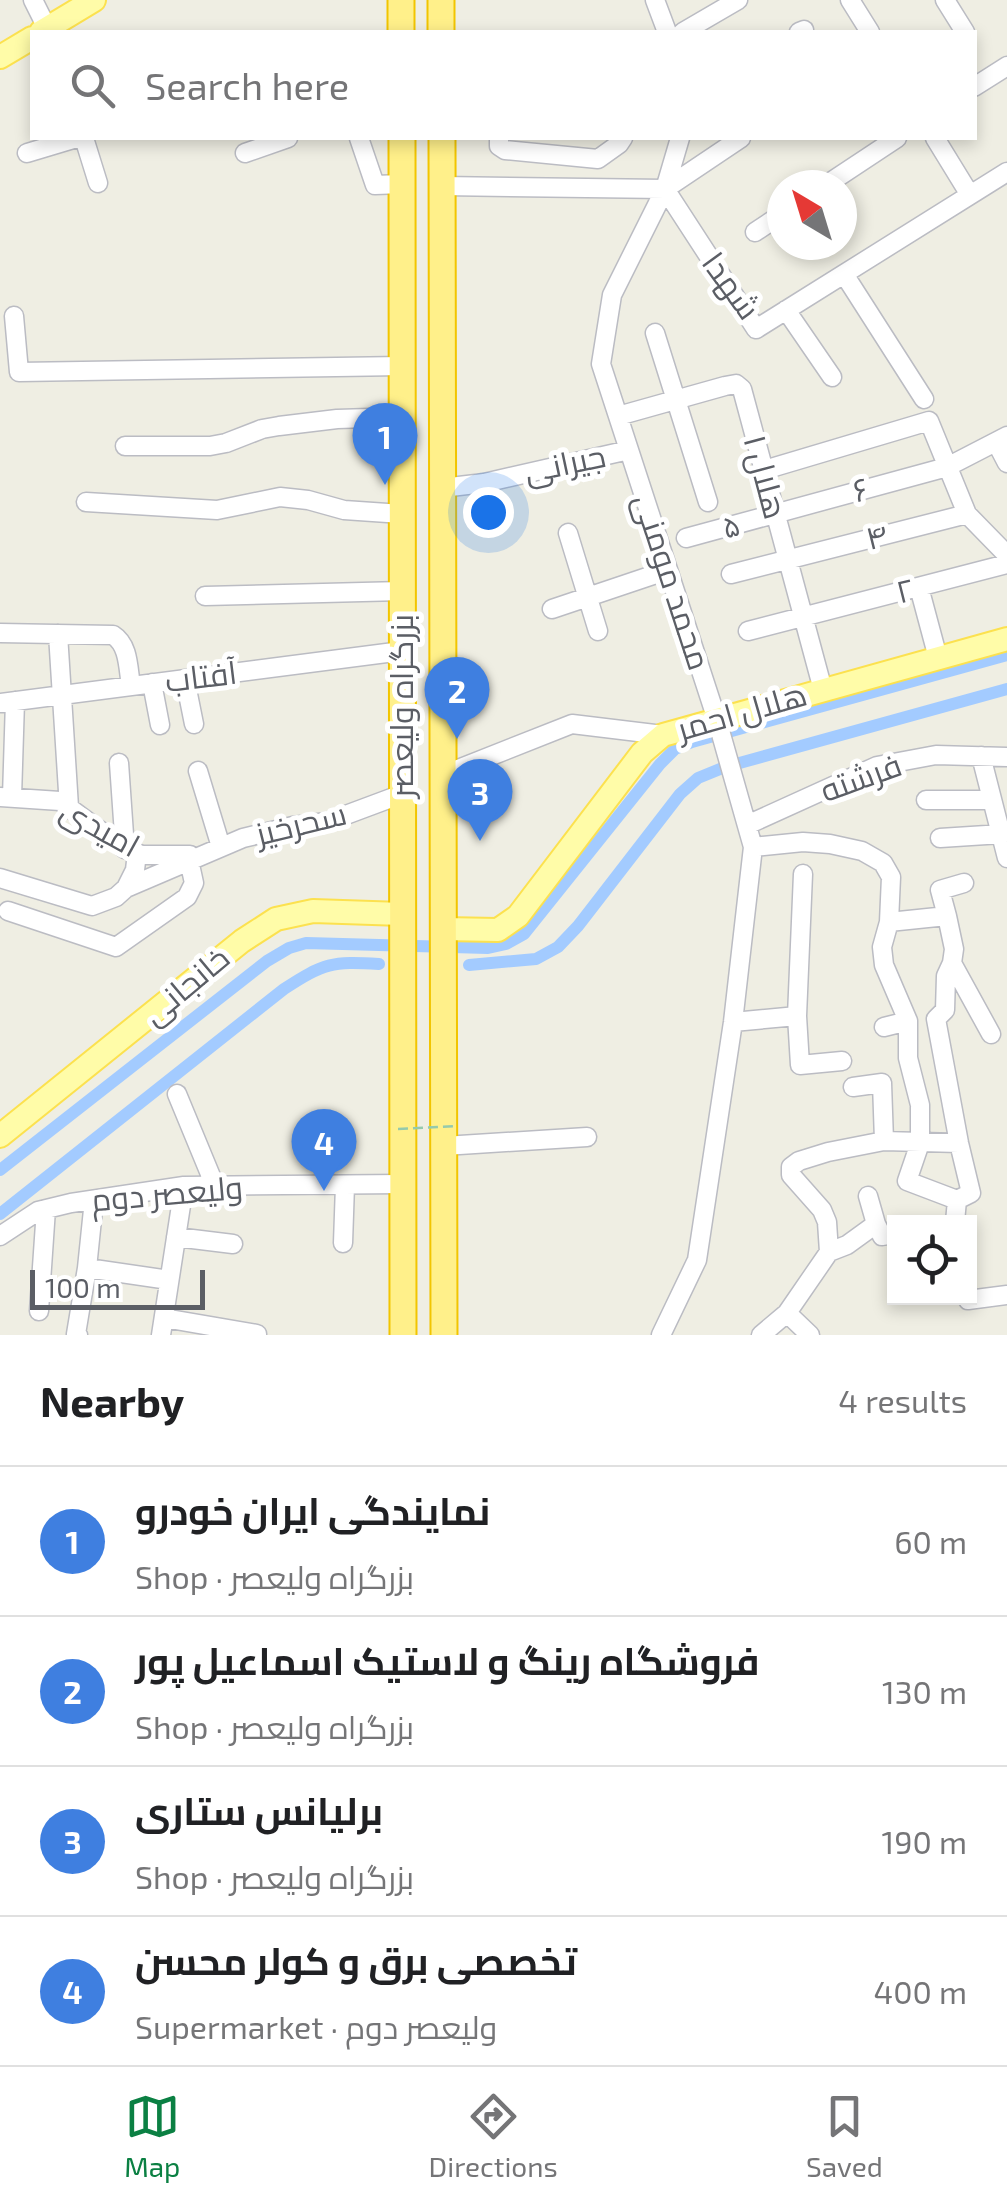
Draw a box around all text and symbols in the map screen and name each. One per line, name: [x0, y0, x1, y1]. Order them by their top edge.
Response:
search box: [30, 30, 977, 140]
icon: search: [65, 58, 120, 113]
text: Search here: [145, 62, 349, 108]
north arrow: [767, 170, 857, 260]
street label: شهدا: [694, 244, 770, 327]
pin: 1: [352, 402, 418, 485]
street label: هلال ۱: [736, 430, 796, 523]
street label: جیرانی: [520, 435, 609, 491]
street label: ۶: [848, 468, 873, 508]
your location: [463, 487, 514, 538]
street label: محمد مومنی: [626, 488, 720, 675]
street label: ۵: [717, 503, 744, 545]
street label: ۴: [862, 514, 891, 556]
street label: ۲: [892, 569, 917, 610]
street label: بزرگراه ولیعصر: [381, 614, 420, 800]
street label: آفتاب: [163, 652, 239, 698]
pin: 2: [424, 656, 490, 739]
street label: هلال احمر: [670, 673, 811, 749]
street label: فرشته: [815, 744, 906, 809]
pin: 3: [448, 758, 512, 841]
street label: امیدی: [54, 789, 147, 865]
street label: سحرخیز: [249, 792, 350, 853]
street label: خانجانی: [134, 937, 237, 1033]
pin: 4: [292, 1108, 356, 1191]
street label: ولیعصر دوم: [90, 1166, 245, 1223]
map controls: [887, 1215, 977, 1305]
button: locate: [887, 1215, 977, 1305]
scale bar: [30, 1265, 205, 1310]
text: 100 m: [45, 1270, 121, 1304]
text: Nearby: [40, 1375, 184, 1425]
text: 4 results: [838, 1381, 967, 1419]
text: نمایندگی ایران خودرو: [135, 1487, 490, 1533]
text: 1: [66, 1522, 79, 1560]
text: 60 m: [894, 1522, 967, 1560]
text: Shop · بزرگراه ولیعصر: [135, 1557, 414, 1595]
text: فروشگاه رینگ و لاستیک اسماعیل پور: [135, 1637, 760, 1683]
text: 2: [63, 1672, 82, 1710]
text: 130 m: [882, 1672, 967, 1710]
text: Shop · بزرگراه ولیعصر: [135, 1707, 414, 1745]
text: برلیانس ستاری: [135, 1787, 383, 1833]
text: 3: [63, 1822, 82, 1860]
text: 190 m: [881, 1822, 967, 1860]
text: Shop · بزرگراه ولیعصر: [135, 1857, 414, 1895]
text: تخصصی برق و کولر محسن: [135, 1937, 577, 1983]
text: 4: [62, 1972, 83, 2010]
text: 400 m: [874, 1972, 967, 2010]
text: Supermarket · ولیعصر دوم: [135, 2007, 497, 2045]
tab: Map: [124, 2089, 180, 2183]
tab: Directions: [429, 2089, 558, 2183]
tab: Saved: [806, 2089, 883, 2183]

